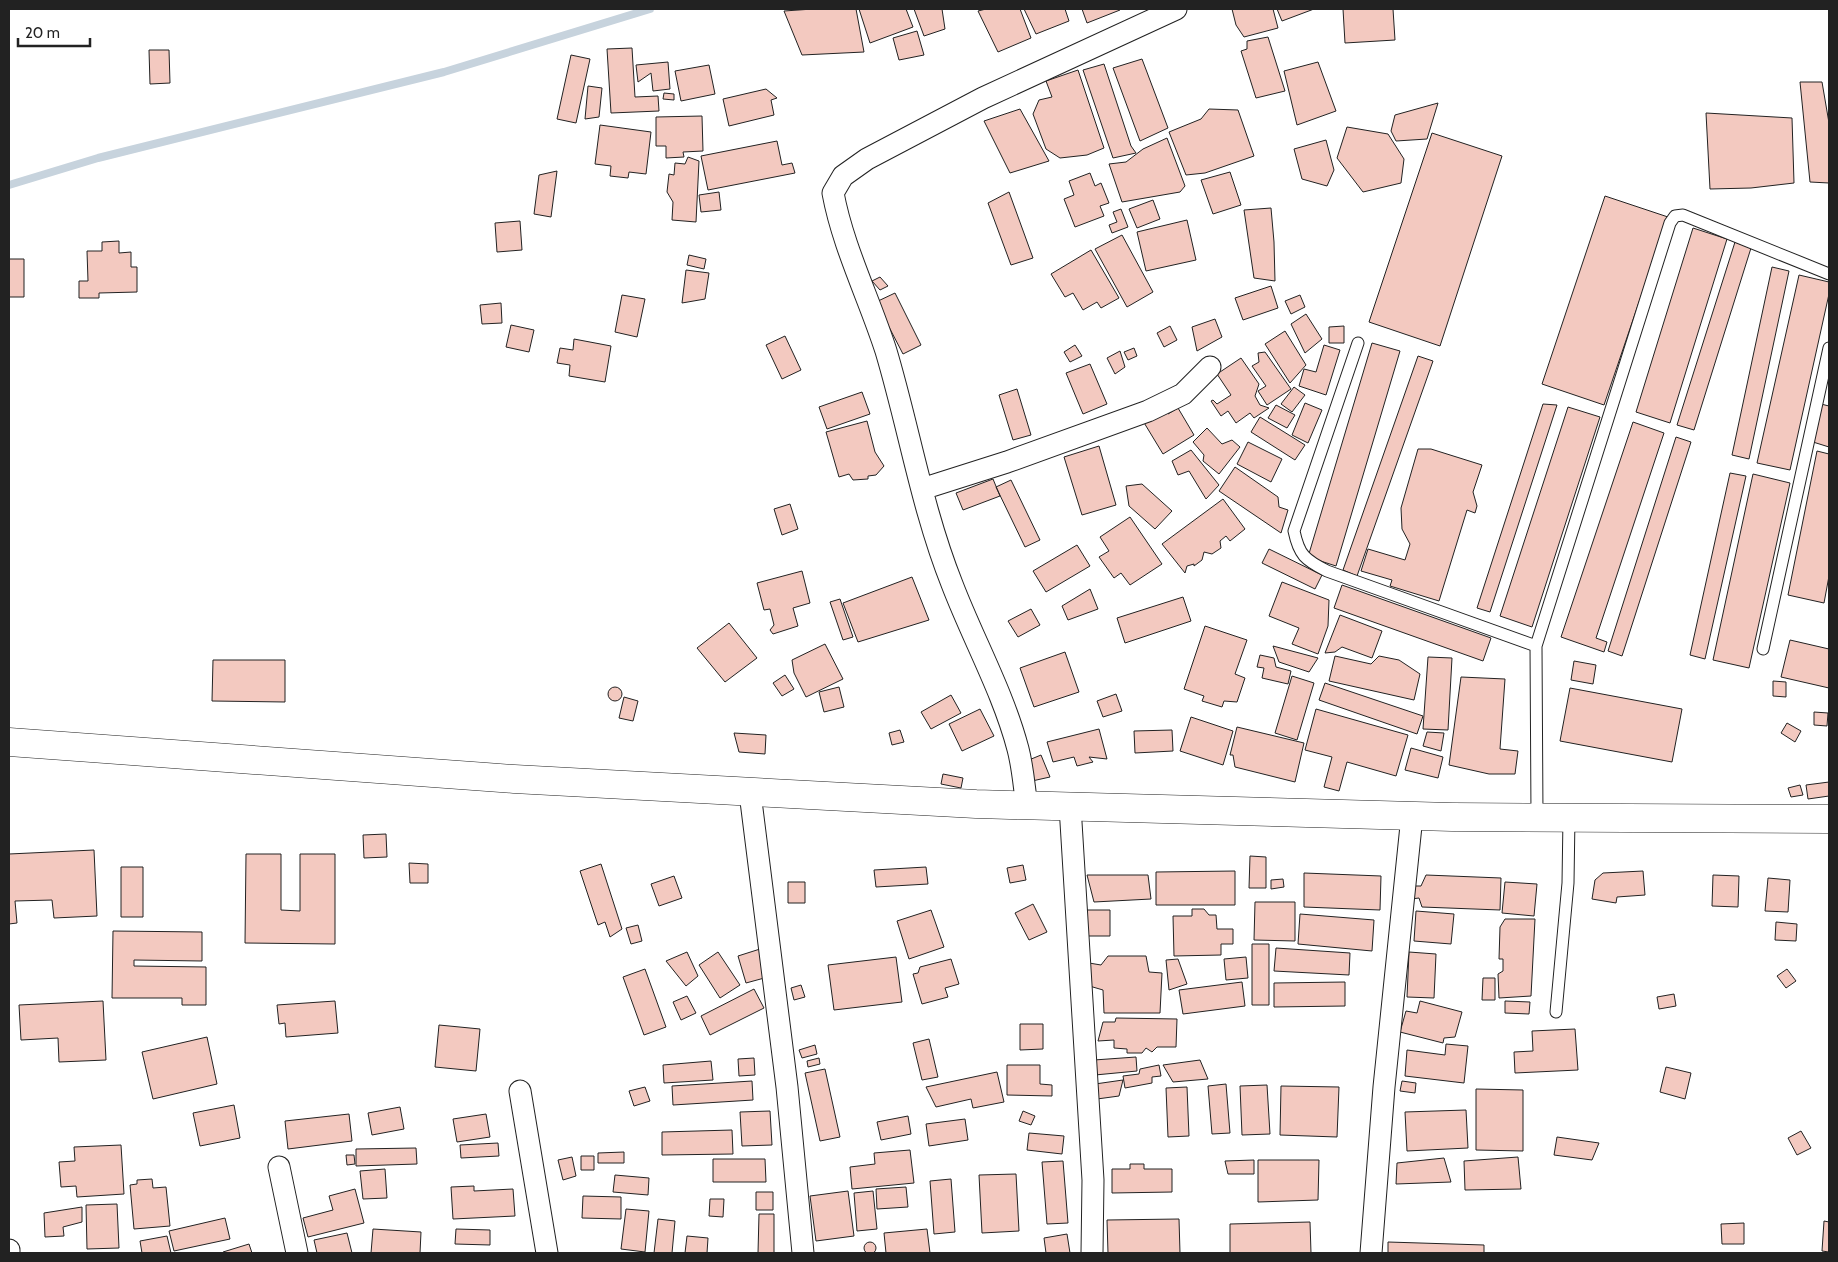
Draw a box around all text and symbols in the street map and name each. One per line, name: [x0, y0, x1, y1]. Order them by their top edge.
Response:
scale bar: [18, 15, 90, 47]
text: 20 m: [25, 24, 60, 42]

